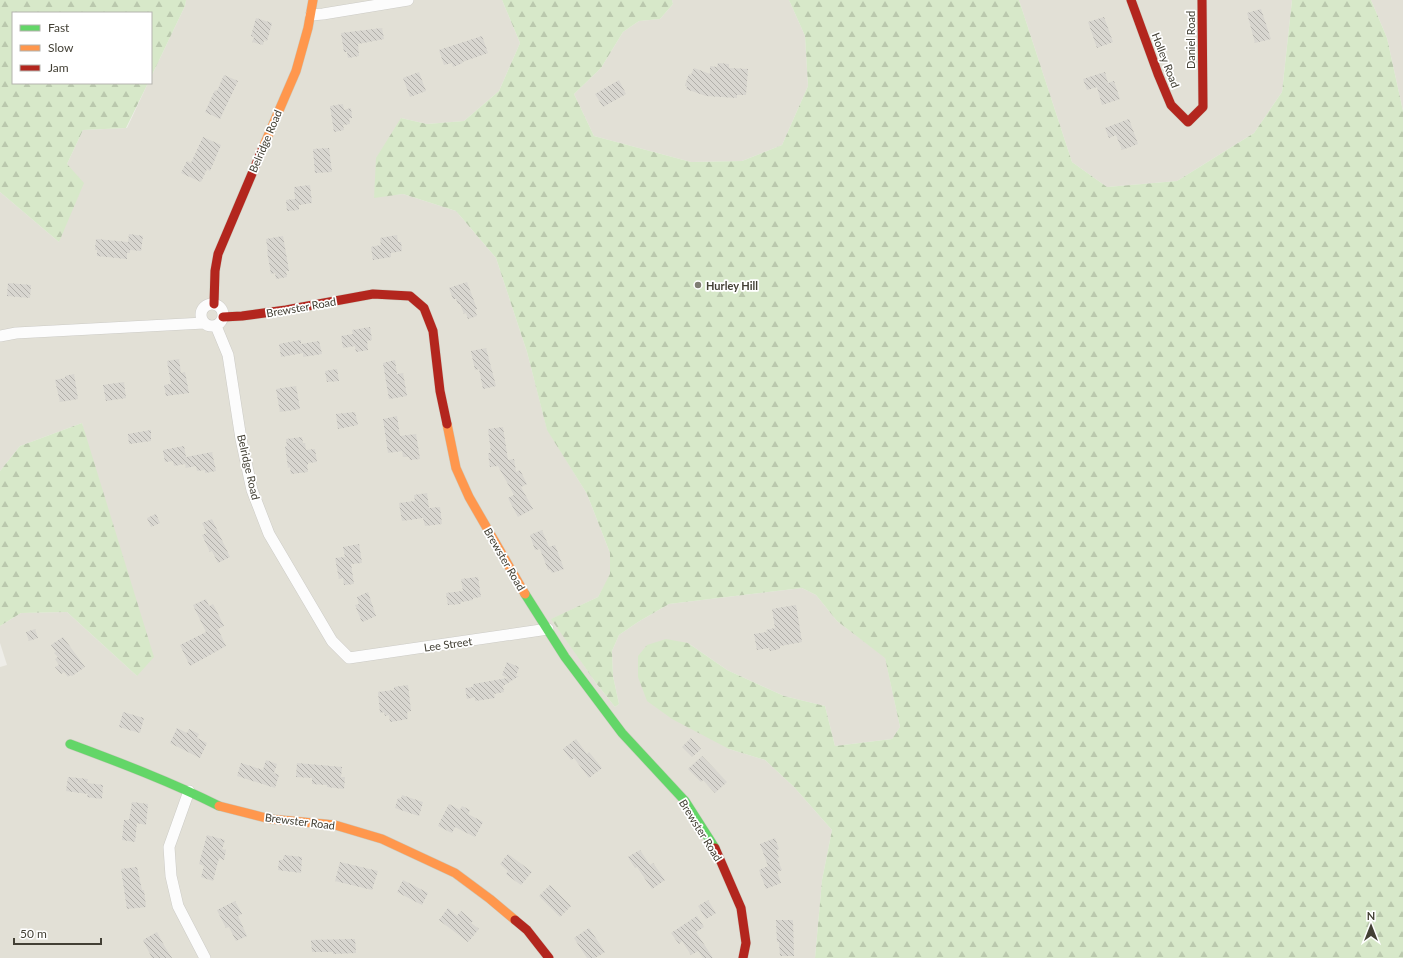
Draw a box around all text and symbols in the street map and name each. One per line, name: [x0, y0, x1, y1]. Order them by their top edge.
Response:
street label: Daniel Road: [1184, 11, 1197, 69]
legend: [12, 12, 152, 84]
text: Fast: [48, 20, 70, 35]
street label: Holley Road: [1150, 31, 1182, 89]
text: Slow: [48, 40, 74, 55]
text: Jam: [48, 60, 69, 75]
street label: Belridge Road: [246, 108, 284, 174]
place label: Hurley Hill: [706, 279, 758, 292]
marker: Hurley Hill: [693, 280, 703, 290]
street label: Brewster Road: [265, 294, 337, 320]
street label: Belridge Road: [235, 433, 263, 501]
street label: Brewster Road: [482, 525, 528, 593]
street label: Lee Street: [423, 634, 473, 654]
street label: Brewster Road: [677, 797, 725, 863]
street label: Brewster Road: [264, 810, 336, 832]
north arrow: [1351, 906, 1391, 946]
text: N: [1367, 909, 1375, 922]
scale bar: [14, 920, 101, 946]
text: 50 m: [20, 926, 47, 941]

